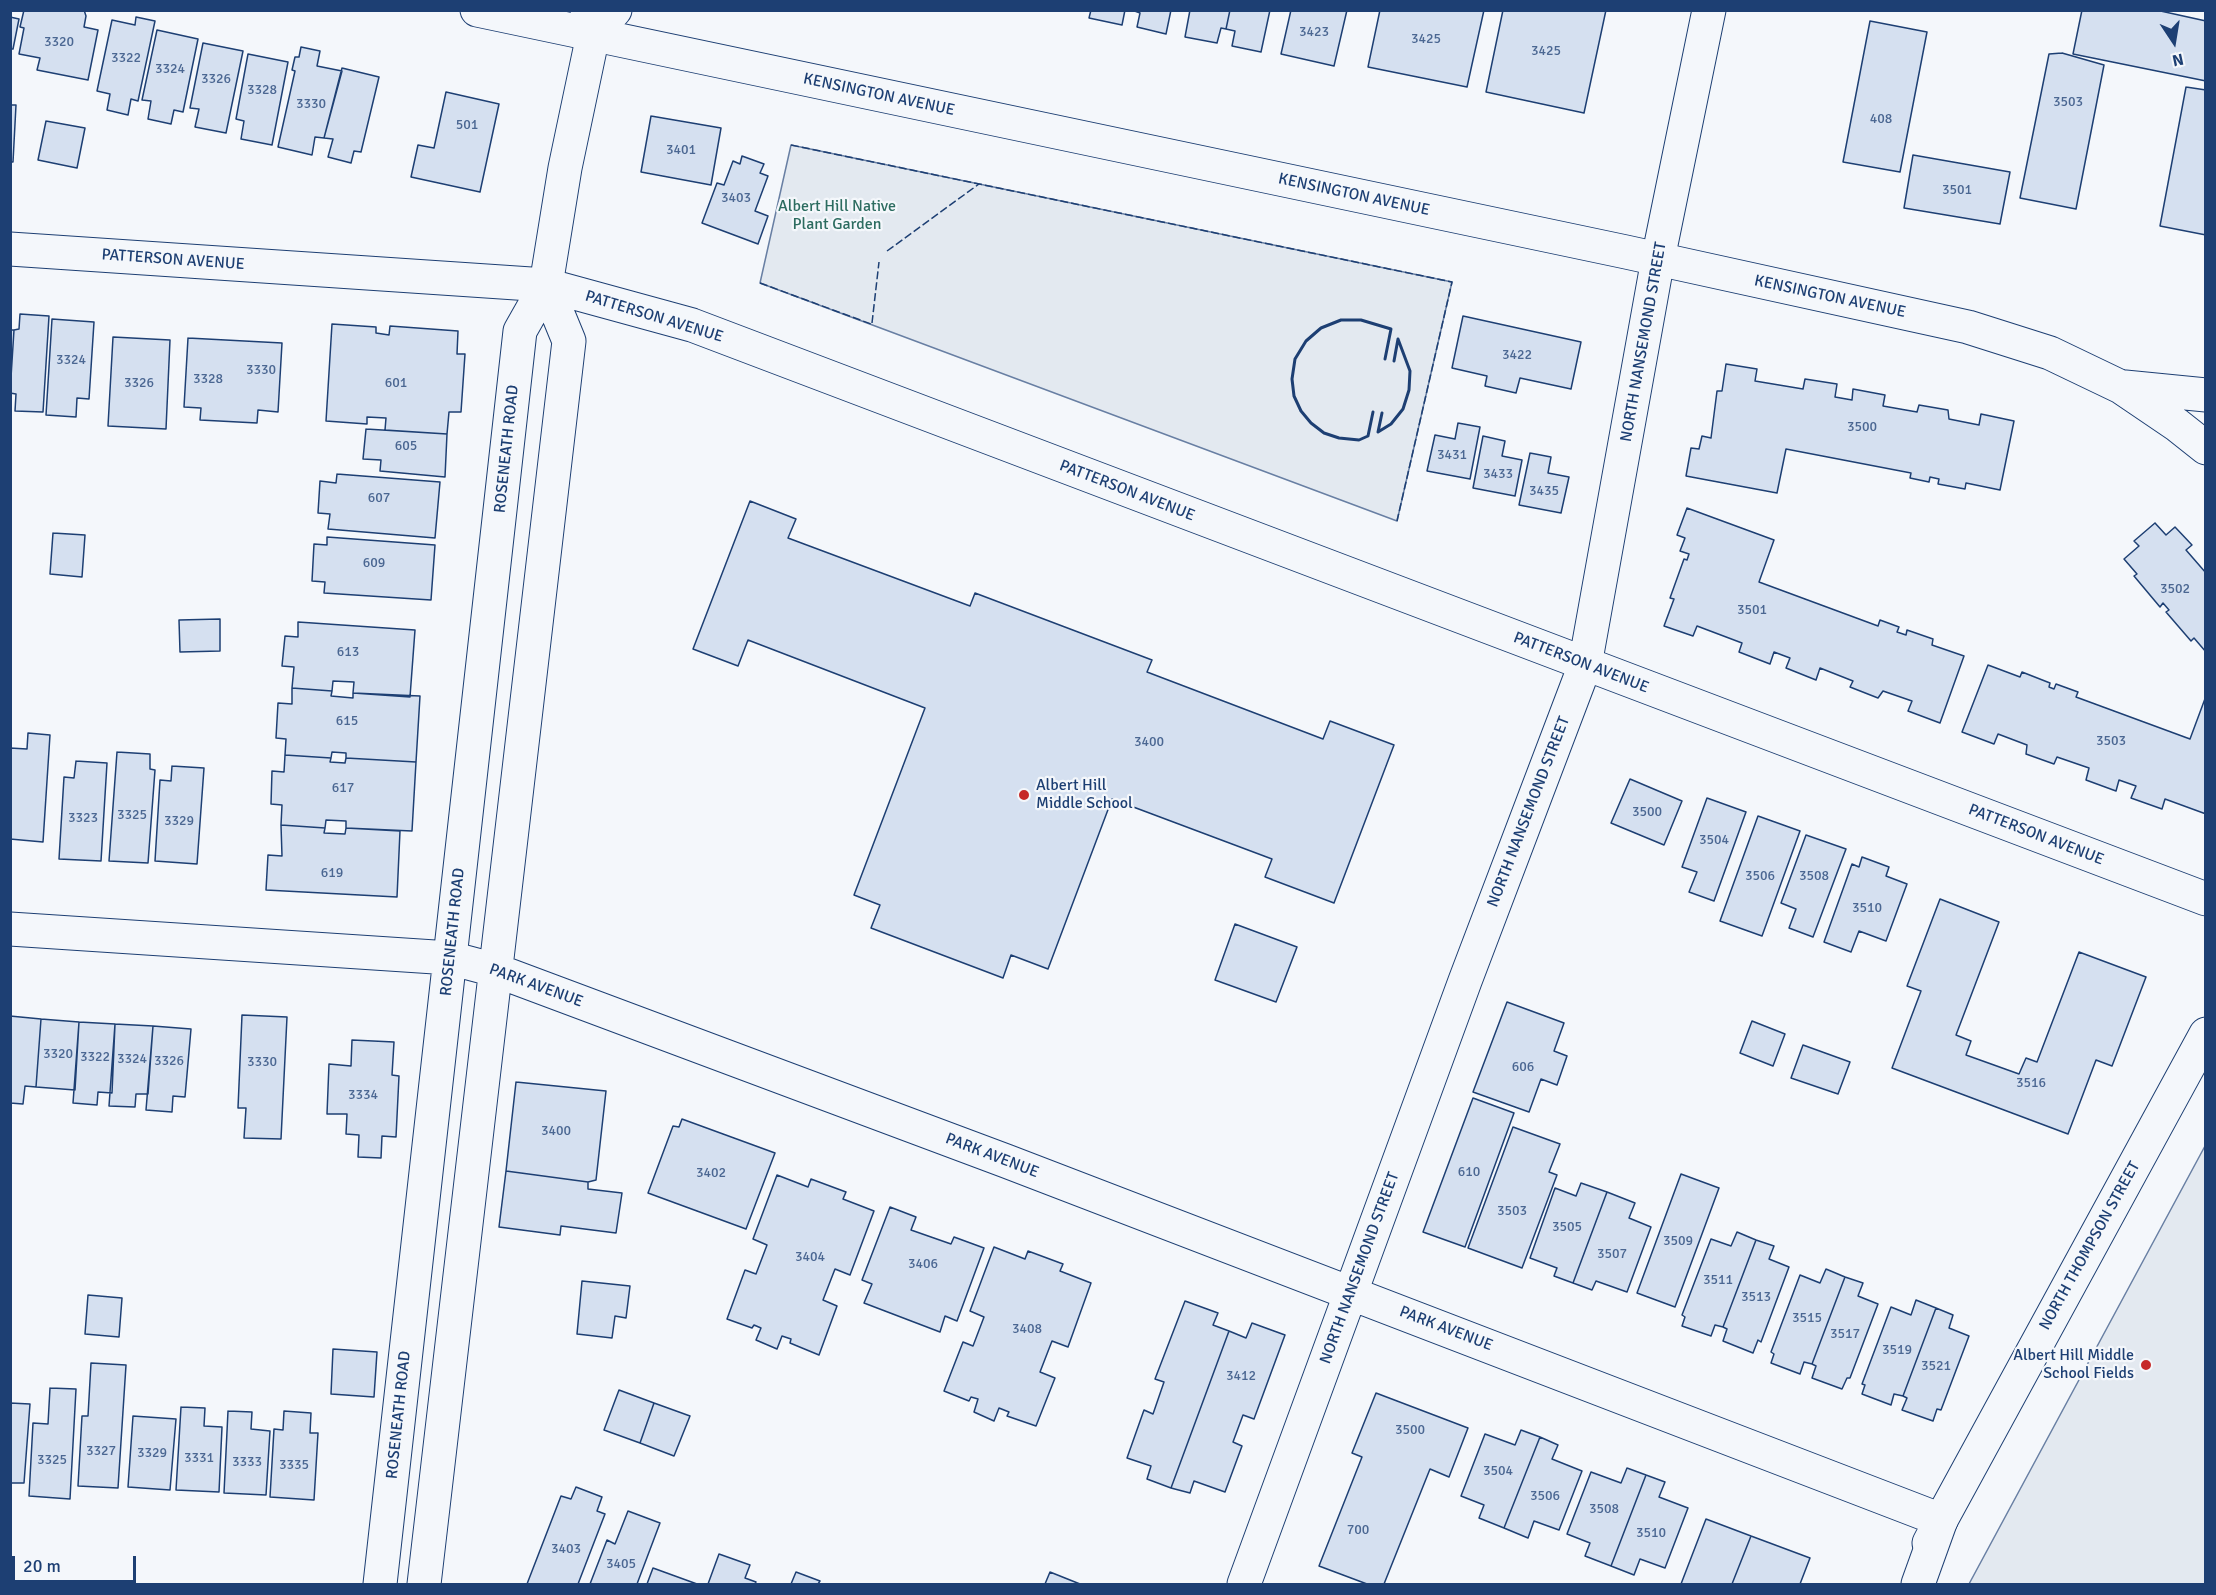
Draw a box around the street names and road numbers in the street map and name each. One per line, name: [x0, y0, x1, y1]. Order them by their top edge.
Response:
street label: KENSINGTON AVENUE: [801, 70, 957, 120]
street label: KENSINGTON AVENUE: [1276, 170, 1432, 220]
street label: NORTH NANSEMOND STREET: [1617, 241, 1671, 443]
street label: PATTERSON AVENUE: [101, 245, 245, 275]
street label: KENSINGTON AVENUE: [1752, 272, 1908, 322]
street label: PATTERSON AVENUE: [583, 287, 725, 347]
street label: ROSENEATH ROAD: [491, 384, 523, 514]
street label: PATTERSON AVENUE: [1057, 456, 1197, 526]
street label: PATTERSON AVENUE: [1511, 628, 1651, 698]
street label: NORTH NANSEMOND STREET: [1484, 714, 1574, 910]
street label: PATTERSON AVENUE: [1966, 800, 2106, 870]
street label: ROSENEATH ROAD: [437, 867, 469, 997]
street label: PARK AVENUE: [486, 960, 586, 1012]
street label: PARK AVENUE: [943, 1129, 1041, 1183]
street label: NORTH THOMPSON STREET: [2036, 1158, 2144, 1334]
street label: NORTH NANSEMOND STREET: [1316, 1170, 1404, 1366]
street label: PARK AVENUE: [1397, 1302, 1495, 1356]
street label: ROSENEATH ROAD: [383, 1350, 415, 1480]

